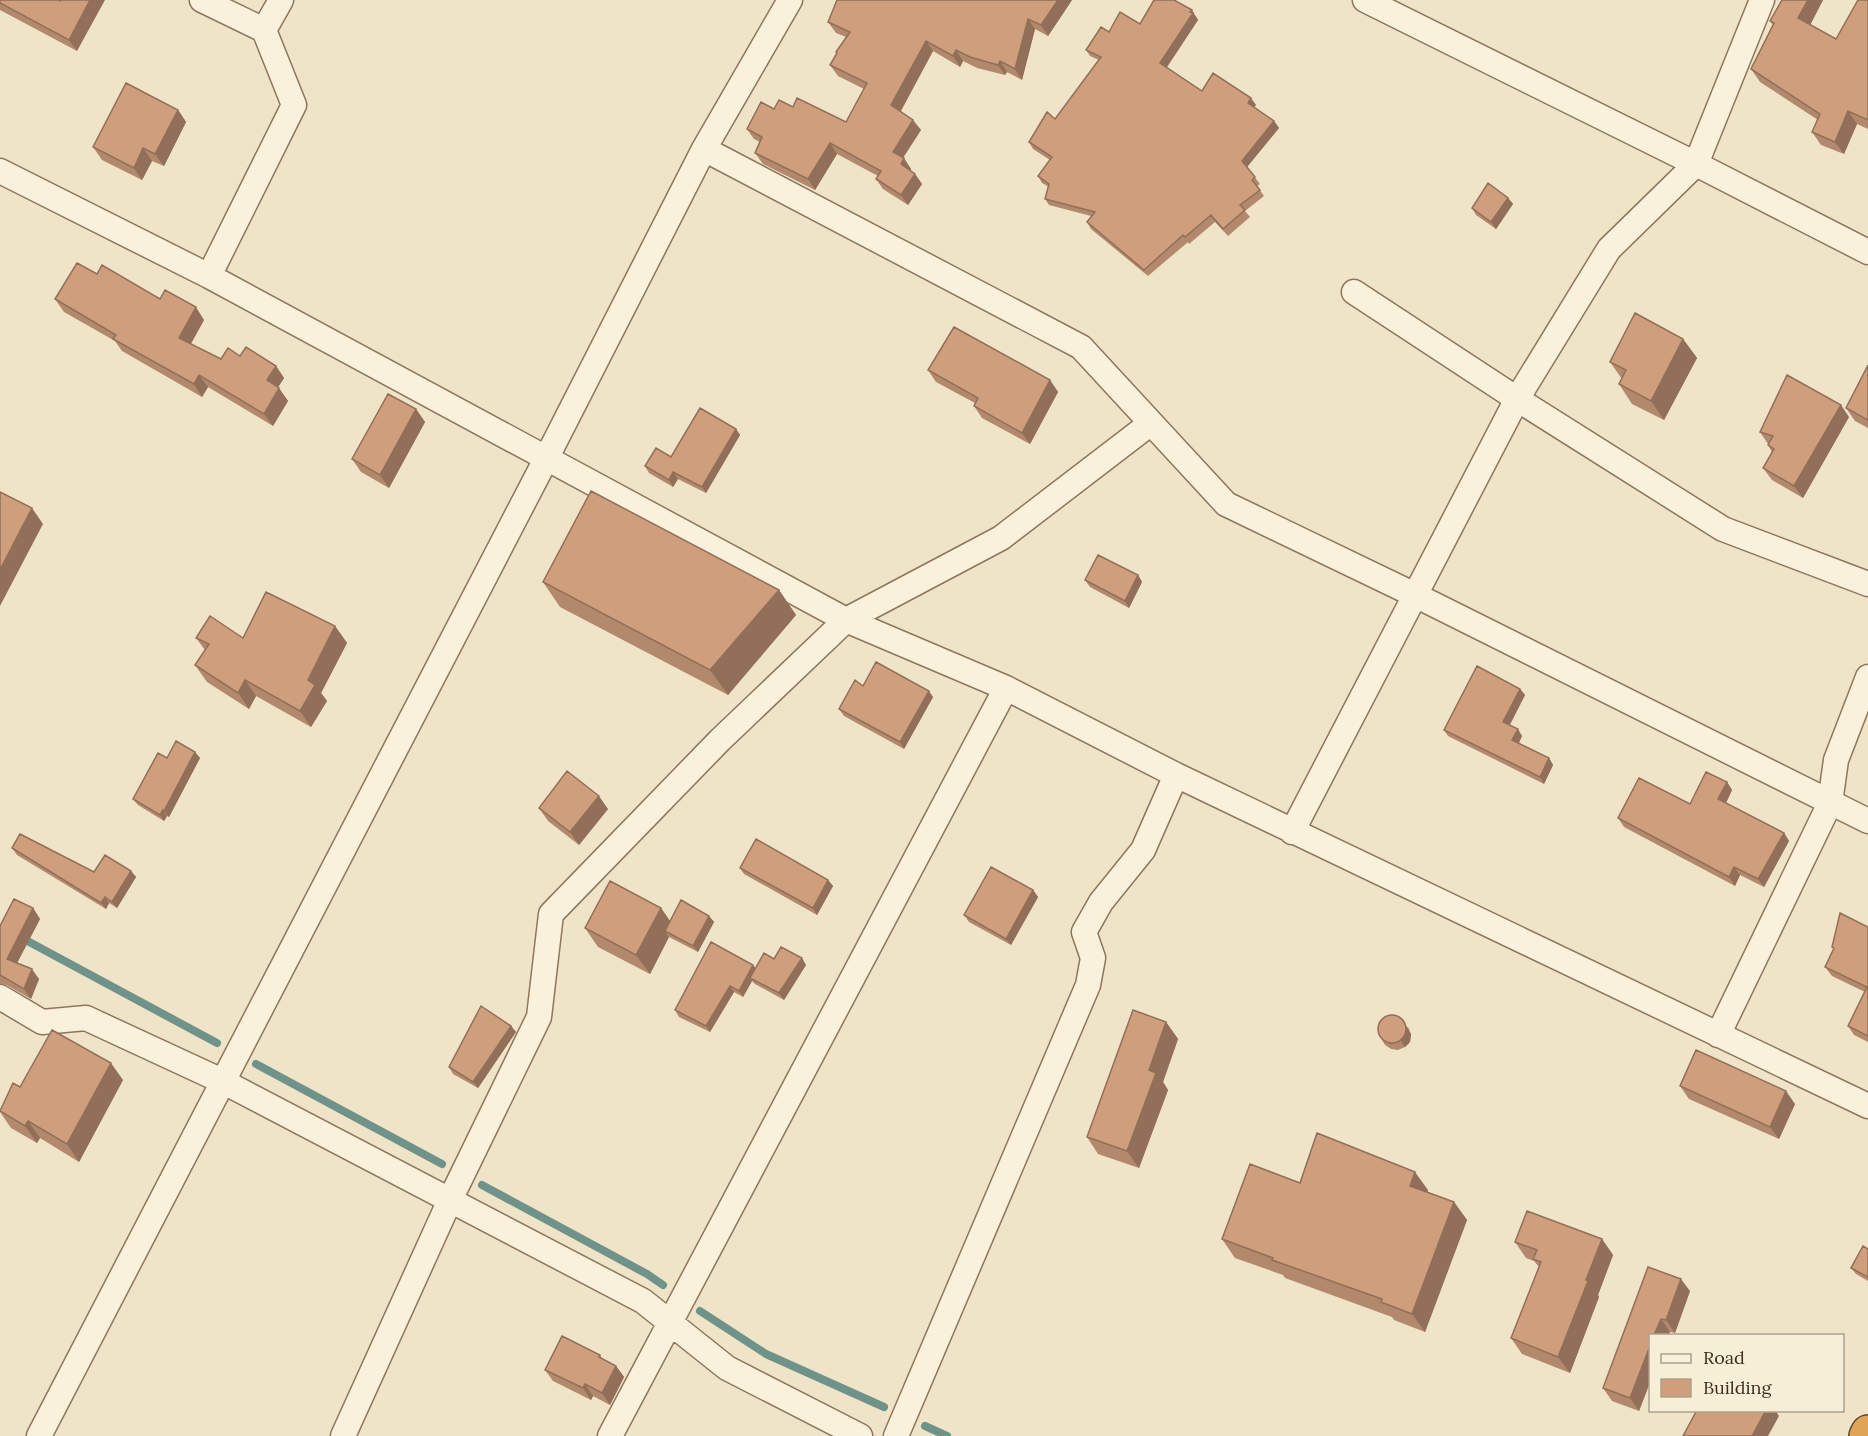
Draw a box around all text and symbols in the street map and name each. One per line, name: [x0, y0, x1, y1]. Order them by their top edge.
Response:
legend: [1649, 1334, 1844, 1412]
text: Road: [1703, 1346, 1745, 1369]
text: Building: [1703, 1376, 1773, 1399]

